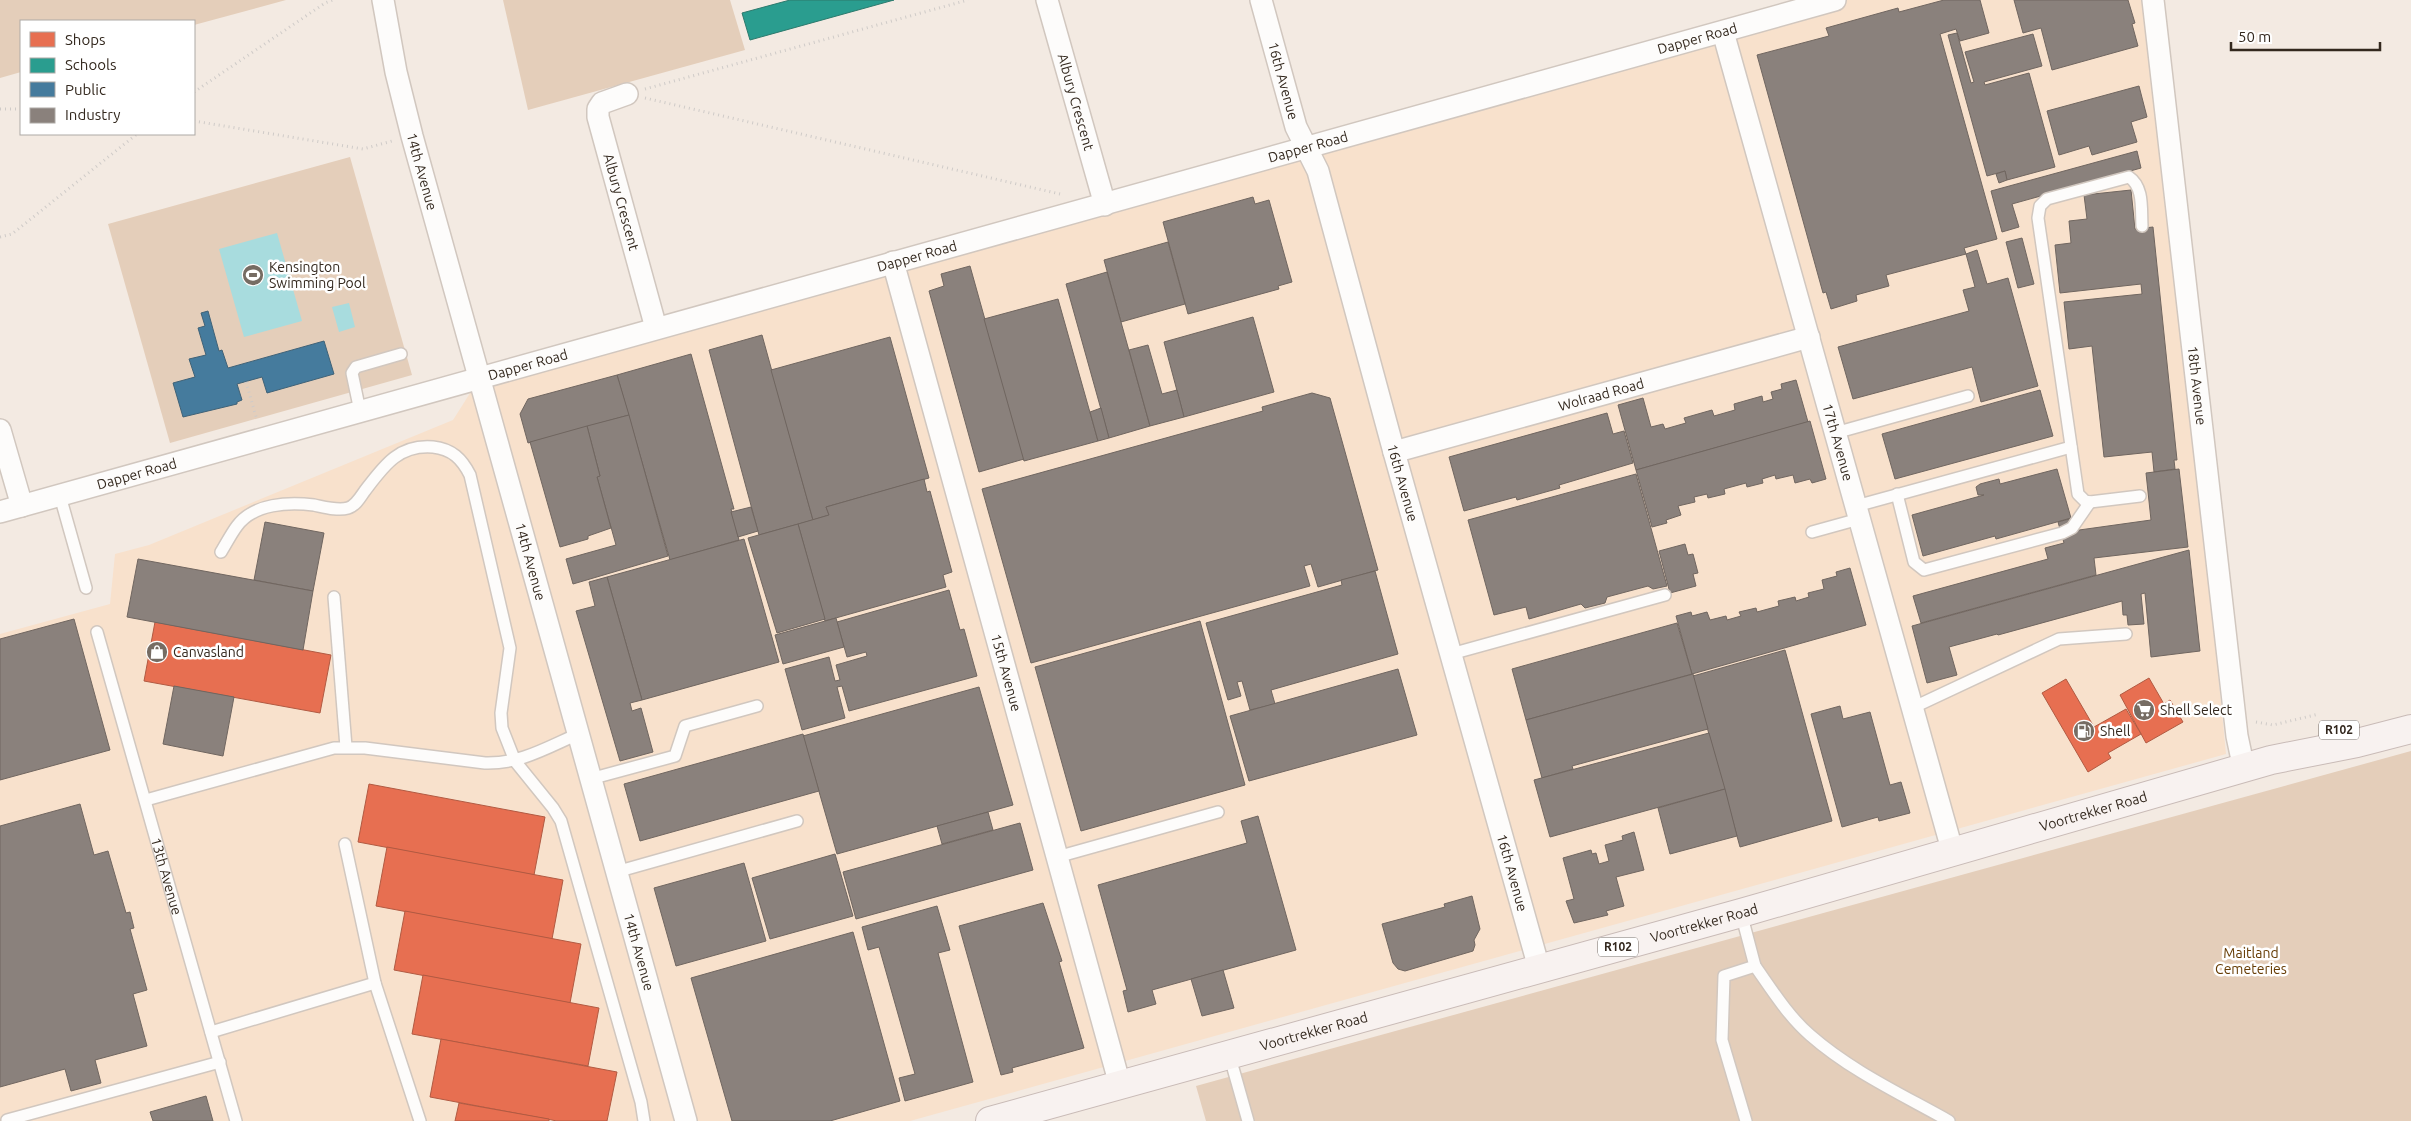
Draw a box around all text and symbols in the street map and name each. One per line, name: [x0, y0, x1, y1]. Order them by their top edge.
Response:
legend: [20, 20, 195, 135]
street label: Dapper Road: [1655, 20, 1739, 57]
scale bar: [2231, 20, 2380, 52]
text: 50 m: [2238, 28, 2271, 45]
text: Shops: [65, 31, 106, 48]
street label: 16th Avenue: [1265, 40, 1302, 122]
street label: Albury Crescent: [1055, 52, 1097, 153]
text: Schools: [65, 56, 116, 73]
text: Public: [65, 81, 106, 98]
text: Industry: [65, 106, 120, 123]
street label: Dapper Road: [1266, 128, 1350, 166]
street label: 14th Avenue: [403, 131, 440, 212]
street label: Albury Crescent: [600, 152, 642, 253]
street label: Dapper Road: [875, 237, 959, 275]
place label: Kensington Swimming Pool: [269, 259, 366, 291]
sports icon: Kensington Swimming Pool: [241, 263, 265, 287]
street label: 18th Avenue: [2185, 345, 2209, 426]
street label: Dapper Road: [486, 346, 570, 383]
street label: Wolraad Road: [1557, 375, 1646, 414]
street label: 17th Avenue: [1819, 402, 1856, 483]
street label: 16th Avenue: [1384, 442, 1421, 523]
street label: Dapper Road: [95, 455, 178, 493]
street label: 14th Avenue: [512, 521, 549, 602]
street label: 15th Avenue: [988, 632, 1025, 713]
shop icon: Canvasland: [145, 640, 169, 664]
place label: Canvasland: [173, 644, 244, 660]
supermarket icon: Shell Select: [2132, 698, 2156, 722]
place label: Shell Select: [2160, 702, 2233, 718]
fuel station icon: Shell: [2072, 719, 2096, 743]
road number: R102: [2319, 720, 2359, 740]
place label: Shell: [2100, 723, 2131, 739]
street label: Voortrekker Road: [2038, 788, 2149, 834]
street label: 16th Avenue: [1494, 832, 1531, 913]
street label: 13th Avenue: [148, 836, 185, 917]
street label: Voortrekker Road: [1648, 901, 1760, 946]
street label: 14th Avenue: [621, 911, 657, 992]
road number: R102: [1598, 938, 1638, 956]
park label: Maitland Cemeteries: [2215, 945, 2287, 977]
street label: Voortrekker Road: [1258, 1009, 1370, 1054]

